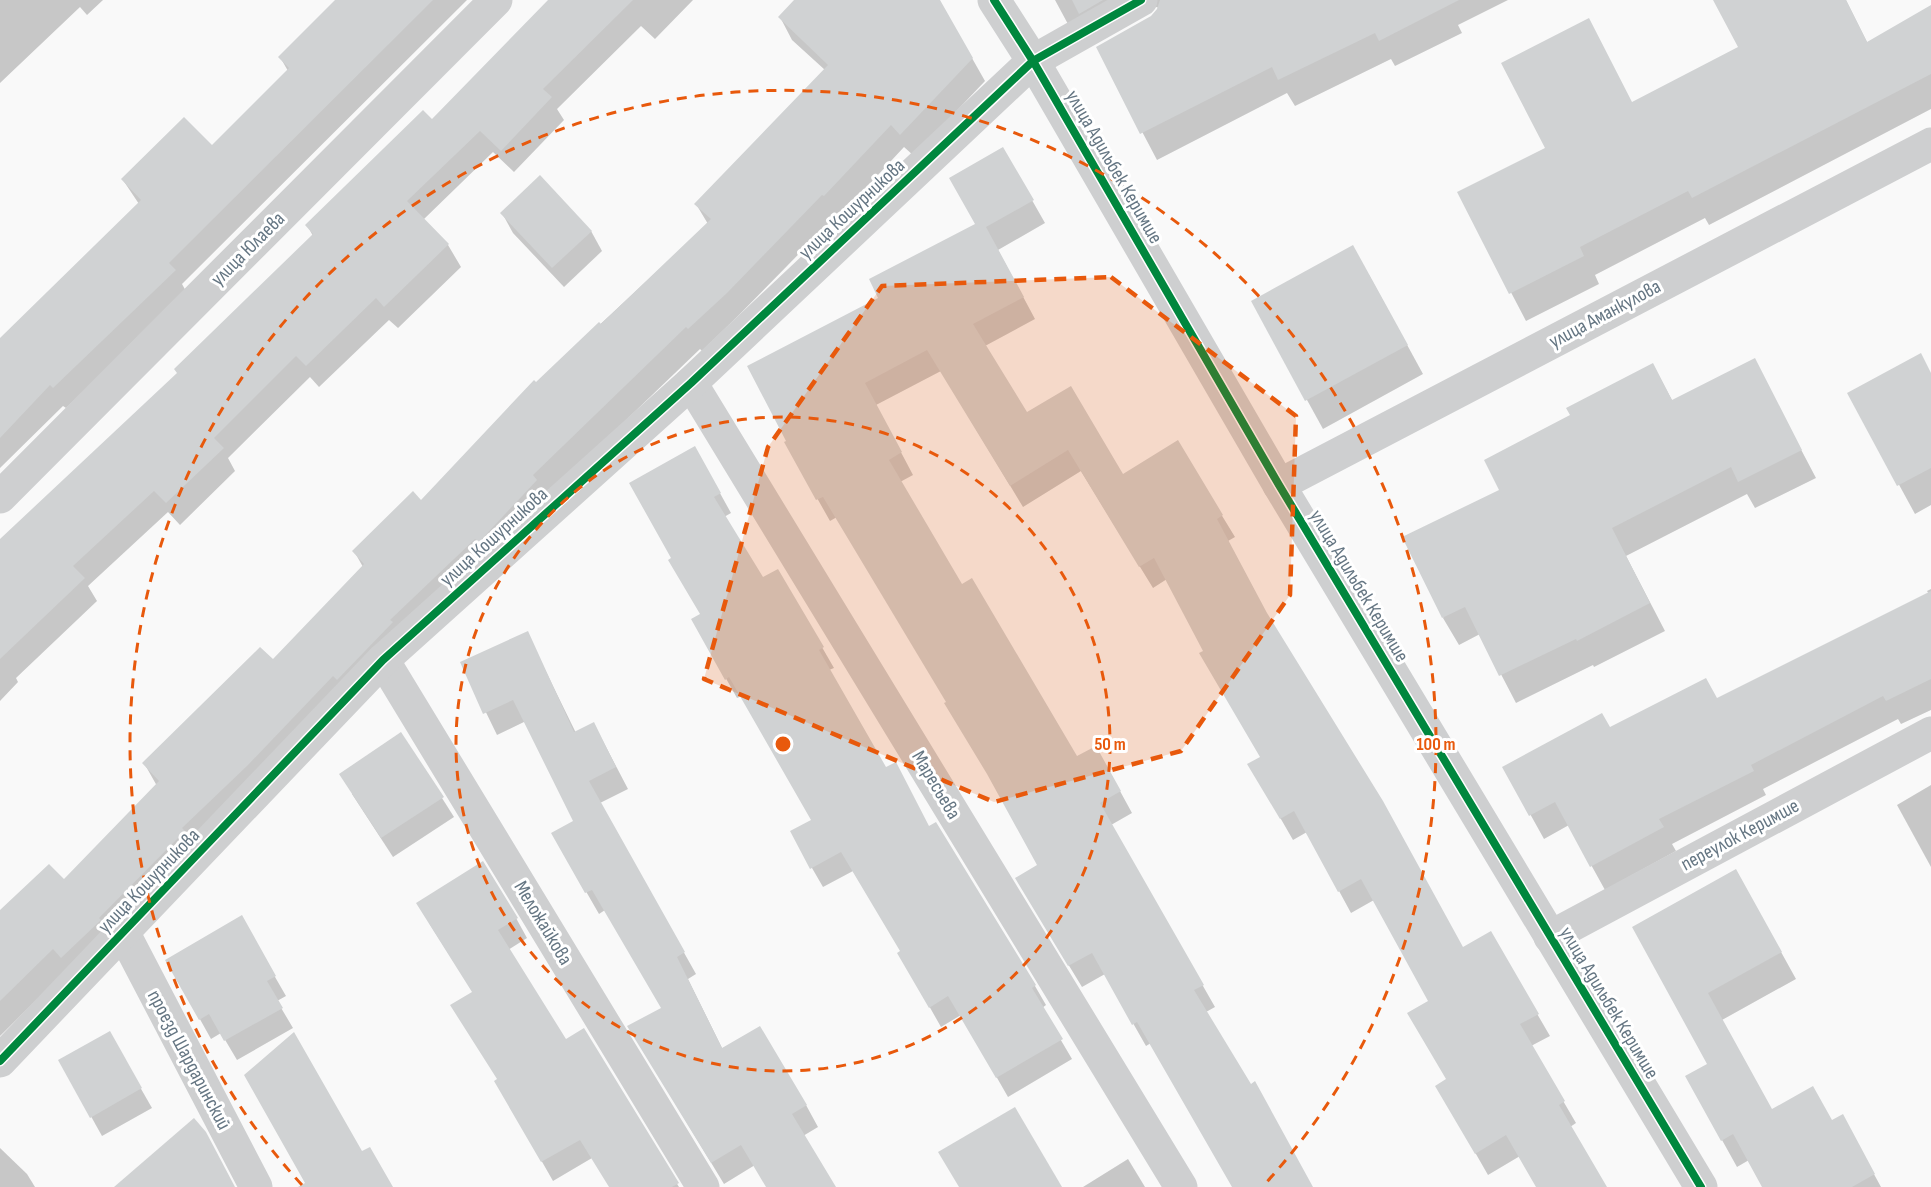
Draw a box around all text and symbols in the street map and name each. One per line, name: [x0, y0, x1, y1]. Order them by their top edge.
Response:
street label: улица Адильбек Керимше: [1060, 86, 1168, 248]
street label: улица Кошурникова: [794, 154, 910, 264]
street label: улица Юлаева: [206, 207, 290, 291]
street label: улица Аманкулова: [1545, 275, 1665, 353]
street label: улица Кошурникова: [435, 482, 553, 592]
street label: улица Адильбек Керимше: [1304, 506, 1414, 666]
centre of rings: [773, 734, 793, 754]
text: 50 m: [1094, 734, 1126, 755]
text: 100 m: [1417, 734, 1456, 755]
street label: Маресьева: [906, 746, 966, 824]
street label: переулок Керимше: [1677, 794, 1803, 876]
street label: улица Кошурникова: [93, 824, 205, 938]
street label: Меложайкова: [509, 877, 577, 969]
street label: улица Адильбек Керимше: [1554, 923, 1664, 1083]
street label: проезд Шардаринский: [142, 986, 236, 1134]

